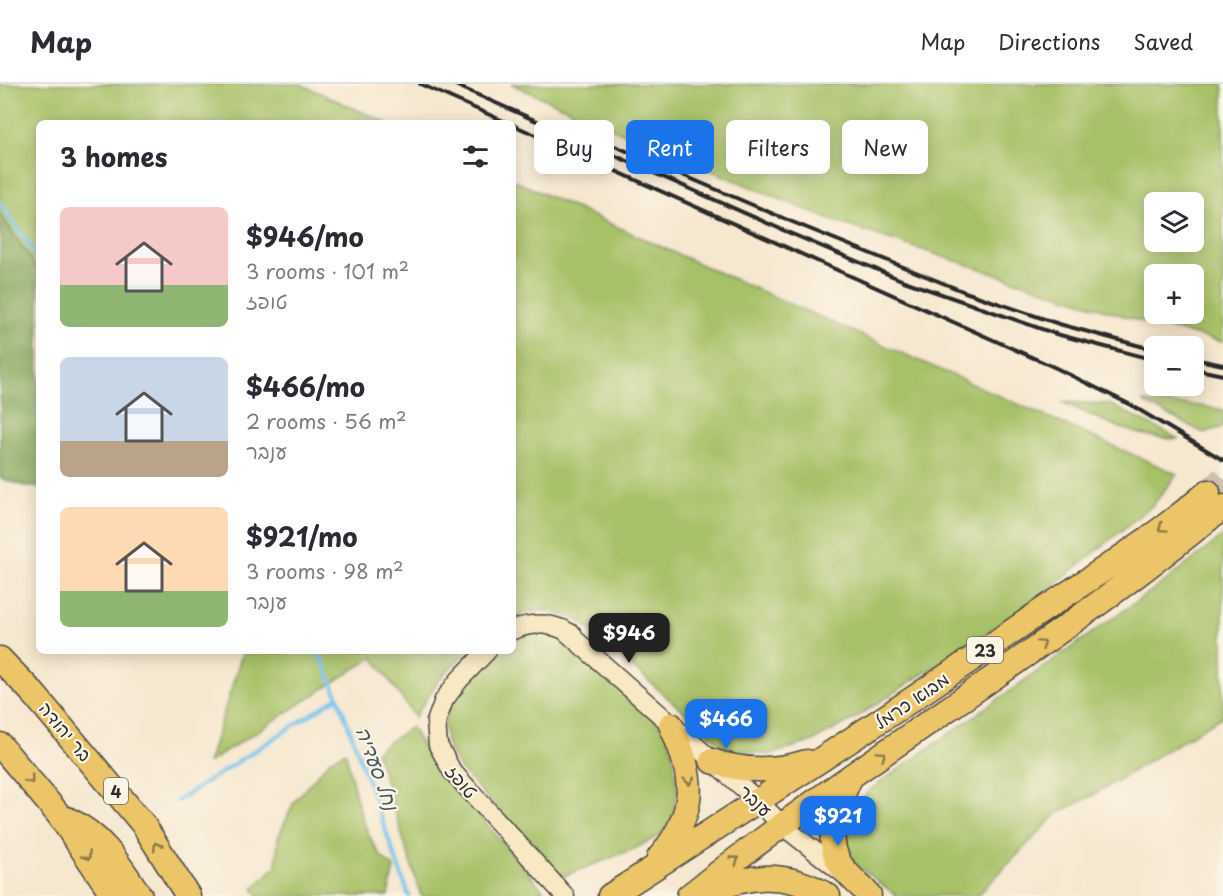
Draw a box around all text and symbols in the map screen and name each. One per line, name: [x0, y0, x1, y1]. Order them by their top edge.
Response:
text: Map: [30, 20, 92, 63]
text: Map: [920, 25, 965, 57]
text: Directions: [998, 25, 1100, 57]
text: Saved: [1133, 25, 1193, 57]
chip: Buy: [534, 120, 614, 174]
chip: Rent: [626, 120, 714, 174]
chip: Filters: [726, 120, 830, 174]
chip: New: [842, 120, 928, 174]
text: 3 homes: [60, 137, 167, 176]
icon: filters: [459, 140, 492, 173]
map controls: [1144, 192, 1204, 396]
button: layers: [1144, 192, 1204, 252]
text: $946/mo: [246, 217, 364, 256]
icon: home: [108, 231, 180, 303]
text: 3 rooms · 101 m²: [246, 256, 409, 286]
button: +: [1144, 264, 1204, 324]
text: טופז: [246, 286, 287, 316]
button: −: [1144, 336, 1204, 396]
text: $466/mo: [246, 367, 365, 406]
icon: home: [108, 381, 180, 453]
text: 2 rooms · 56 m²: [246, 406, 407, 436]
text: ענבר: [246, 436, 287, 466]
text: $921/mo: [246, 517, 358, 556]
one-way arrow: [1157, 521, 1168, 532]
icon: home: [108, 531, 180, 603]
text: 3 rooms · 98 m²: [246, 556, 404, 586]
text: ענבר: [246, 586, 287, 616]
pin: $946: [593, 613, 665, 664]
text: $946: [603, 617, 655, 647]
road number: 23: [967, 637, 1003, 663]
one-way arrow: [1035, 640, 1046, 651]
street label: מבוא כרמל: [868, 665, 954, 735]
street label: בר יהודה: [33, 695, 99, 767]
pin: $466: [690, 699, 762, 750]
text: $466: [699, 703, 753, 733]
water label: נחל סעדיה: [349, 722, 407, 815]
one-way arrow: [875, 751, 886, 762]
street label: טופז: [440, 758, 484, 804]
one-way arrow: [22, 773, 33, 784]
one-way arrow: [682, 776, 695, 785]
road number: 4: [104, 778, 128, 804]
street label: ענבר: [733, 778, 779, 822]
pin: $921: [802, 796, 874, 847]
text: $921: [814, 800, 862, 830]
one-way arrow: [152, 842, 164, 852]
one-way arrow: [80, 849, 91, 860]
one-way arrow: [729, 856, 740, 867]

